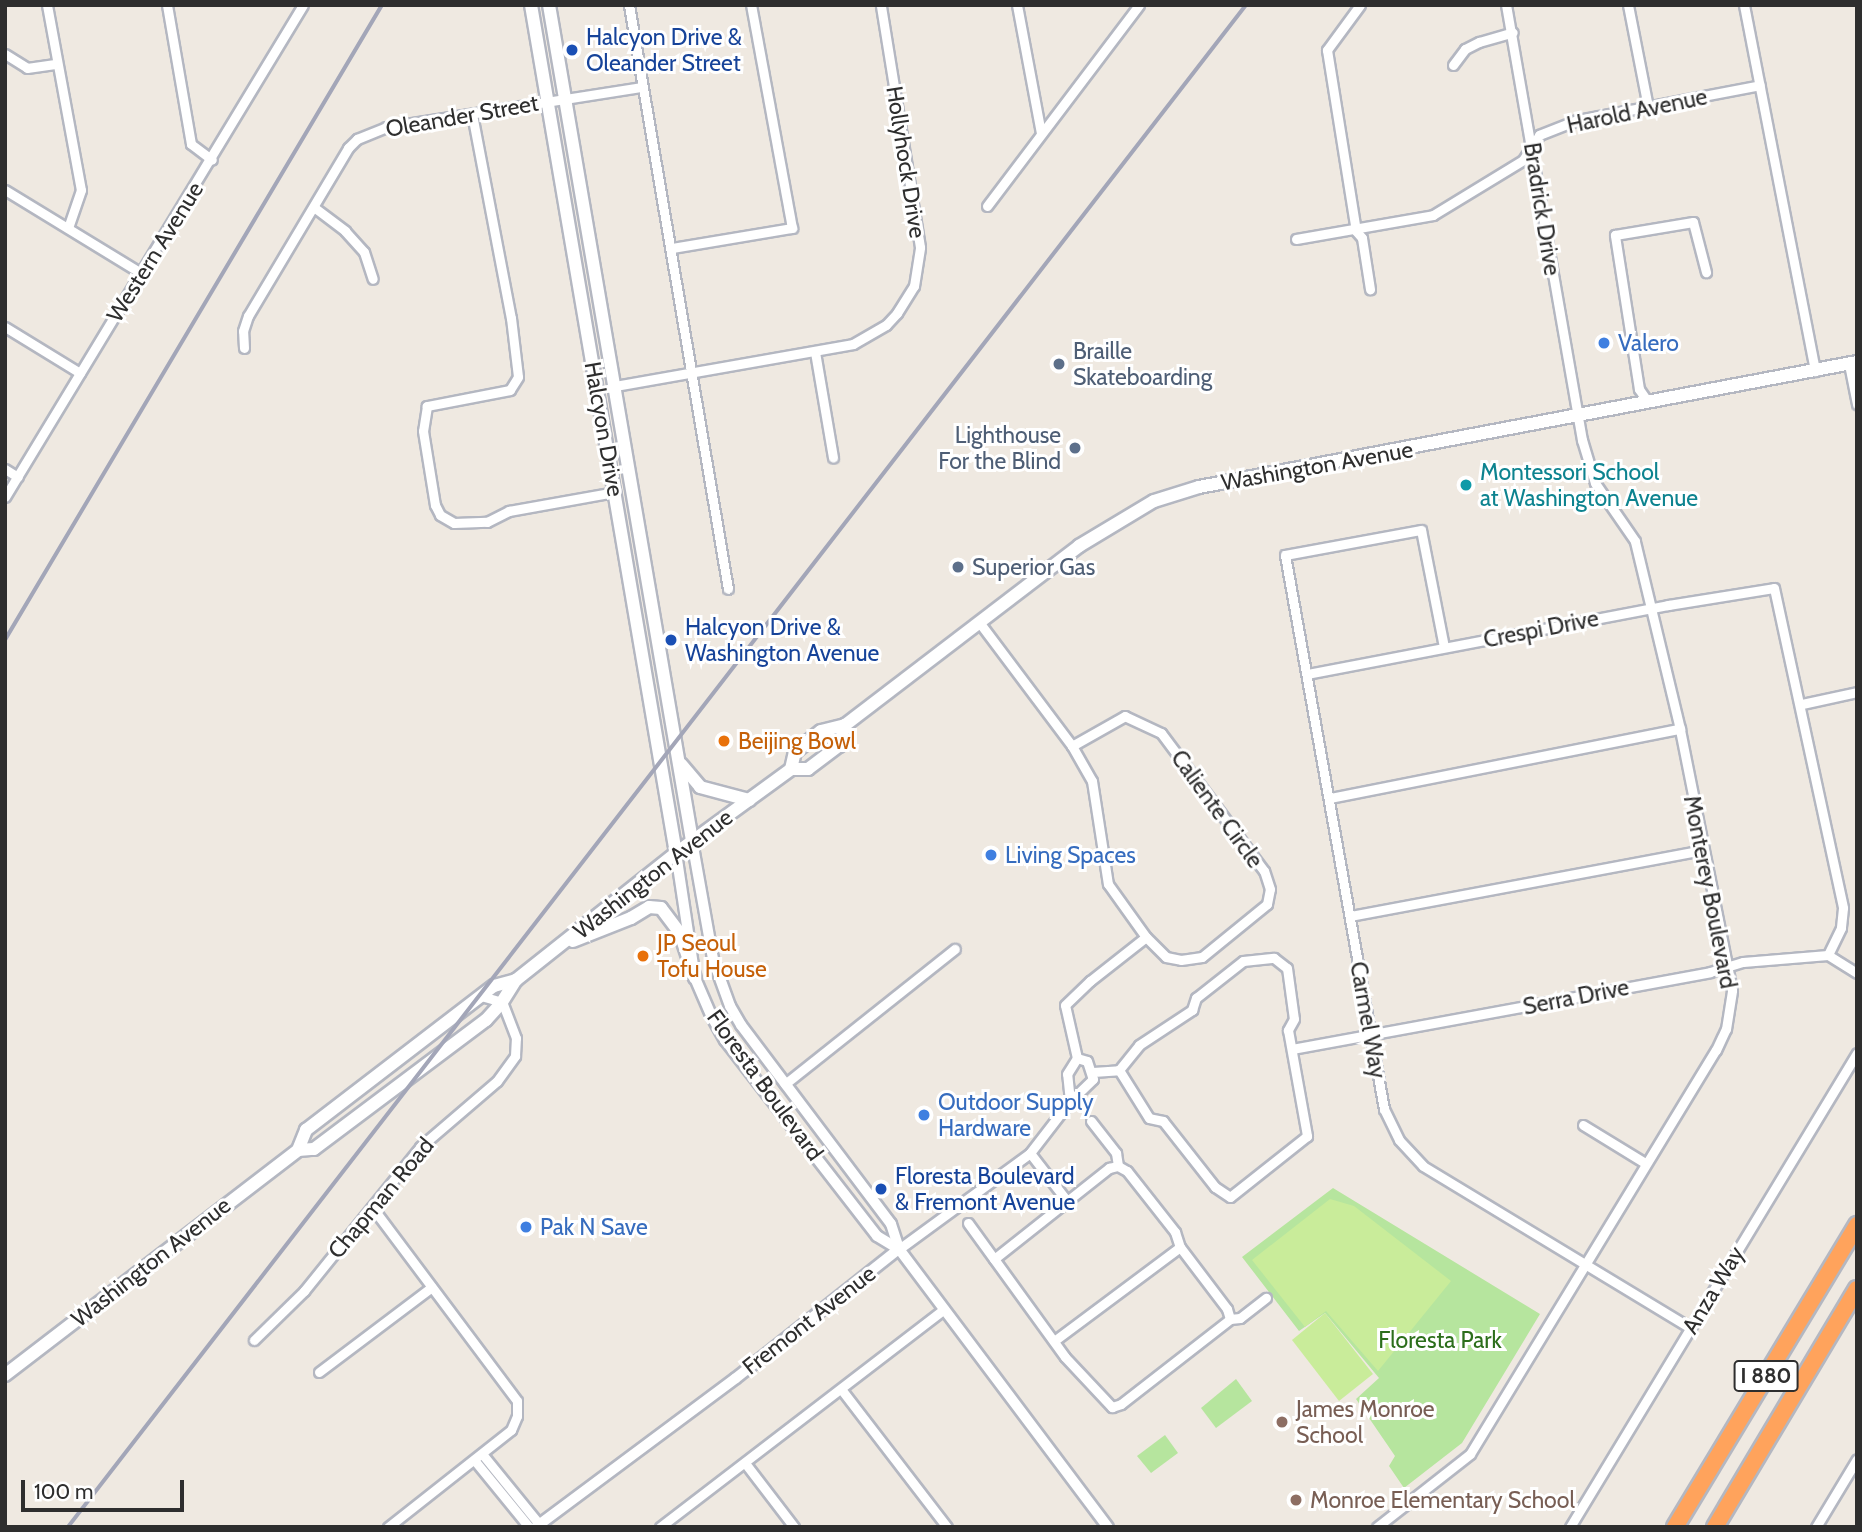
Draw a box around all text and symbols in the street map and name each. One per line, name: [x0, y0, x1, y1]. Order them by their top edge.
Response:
place label: Halcyon Drive & Oleander Street: [586, 23, 742, 77]
marker: Halcyon Drive & Oleander Street: [564, 42, 580, 58]
street label: Harold Avenue: [1564, 83, 1710, 139]
street label: Hollyhock Drive: [880, 84, 932, 240]
street label: Oleander Street: [383, 89, 541, 143]
street label: Bradrick Drive: [1518, 141, 1566, 277]
street label: Western Avenue: [101, 177, 209, 327]
place label: Valero: [1618, 329, 1679, 357]
marker: Valero: [1596, 335, 1612, 351]
place label: Braille Skateboarding: [1073, 337, 1212, 391]
marker: Braille Skateboarding: [1051, 356, 1067, 372]
street label: Halcyon Drive: [579, 359, 629, 499]
place label: Lighthouse For the Blind: [938, 421, 1061, 475]
street label: Washington Avenue: [1219, 436, 1415, 496]
marker: Lighthouse For the Blind: [1067, 440, 1083, 456]
place label: Montessori School at Washington Avenue: [1480, 458, 1698, 512]
marker: Montessori School at Washington Avenue: [1458, 477, 1474, 493]
place label: Superior Gas: [972, 553, 1095, 581]
marker: Superior Gas: [950, 559, 966, 575]
street label: Crespi Drive: [1481, 604, 1601, 654]
place label: Halcyon Drive & Washington Avenue: [685, 613, 879, 667]
marker: Halcyon Drive & Washington Avenue: [663, 632, 679, 648]
place label: Beijing Bowl: [738, 727, 856, 755]
marker: Beijing Bowl: [716, 733, 732, 749]
street label: Caliente Circle: [1165, 745, 1269, 873]
street label: Monterey Boulevard: [1678, 793, 1742, 991]
street label: Washington Avenue: [568, 803, 738, 945]
place label: Living Spaces: [1005, 841, 1136, 869]
marker: Living Spaces: [983, 847, 999, 863]
place label: JP Seoul Tofu House: [657, 929, 767, 983]
marker: JP Seoul Tofu House: [635, 948, 651, 964]
street label: Carmel Way: [1344, 959, 1392, 1081]
street label: Serra Drive: [1521, 973, 1631, 1021]
street label: Floresta Boulevard: [701, 1004, 829, 1166]
place label: Outdoor Supply Hardware: [938, 1088, 1094, 1142]
marker: Outdoor Supply Hardware: [916, 1107, 932, 1123]
street label: Chapman Road: [322, 1132, 440, 1264]
place label: Floresta Boulevard & Fremont Avenue: [895, 1162, 1075, 1216]
marker: Floresta Boulevard & Fremont Avenue: [873, 1181, 889, 1197]
street label: Washington Avenue: [66, 1191, 236, 1333]
place label: Pak N Save: [540, 1213, 648, 1241]
marker: Pak N Save: [518, 1219, 534, 1235]
street label: Anza Way: [1676, 1241, 1750, 1339]
street label: Fremont Avenue: [737, 1260, 881, 1380]
park label: Floresta Park: [1378, 1326, 1502, 1354]
road number: I 880: [1733, 1358, 1799, 1394]
place label: James Monroe School: [1296, 1395, 1435, 1449]
marker: James Monroe School: [1274, 1414, 1290, 1430]
scale bar: [24, 1466, 187, 1510]
text: 100 m: [34, 1479, 93, 1504]
place label: Monroe Elementary School: [1310, 1486, 1575, 1514]
marker: Monroe Elementary School: [1288, 1492, 1304, 1508]

